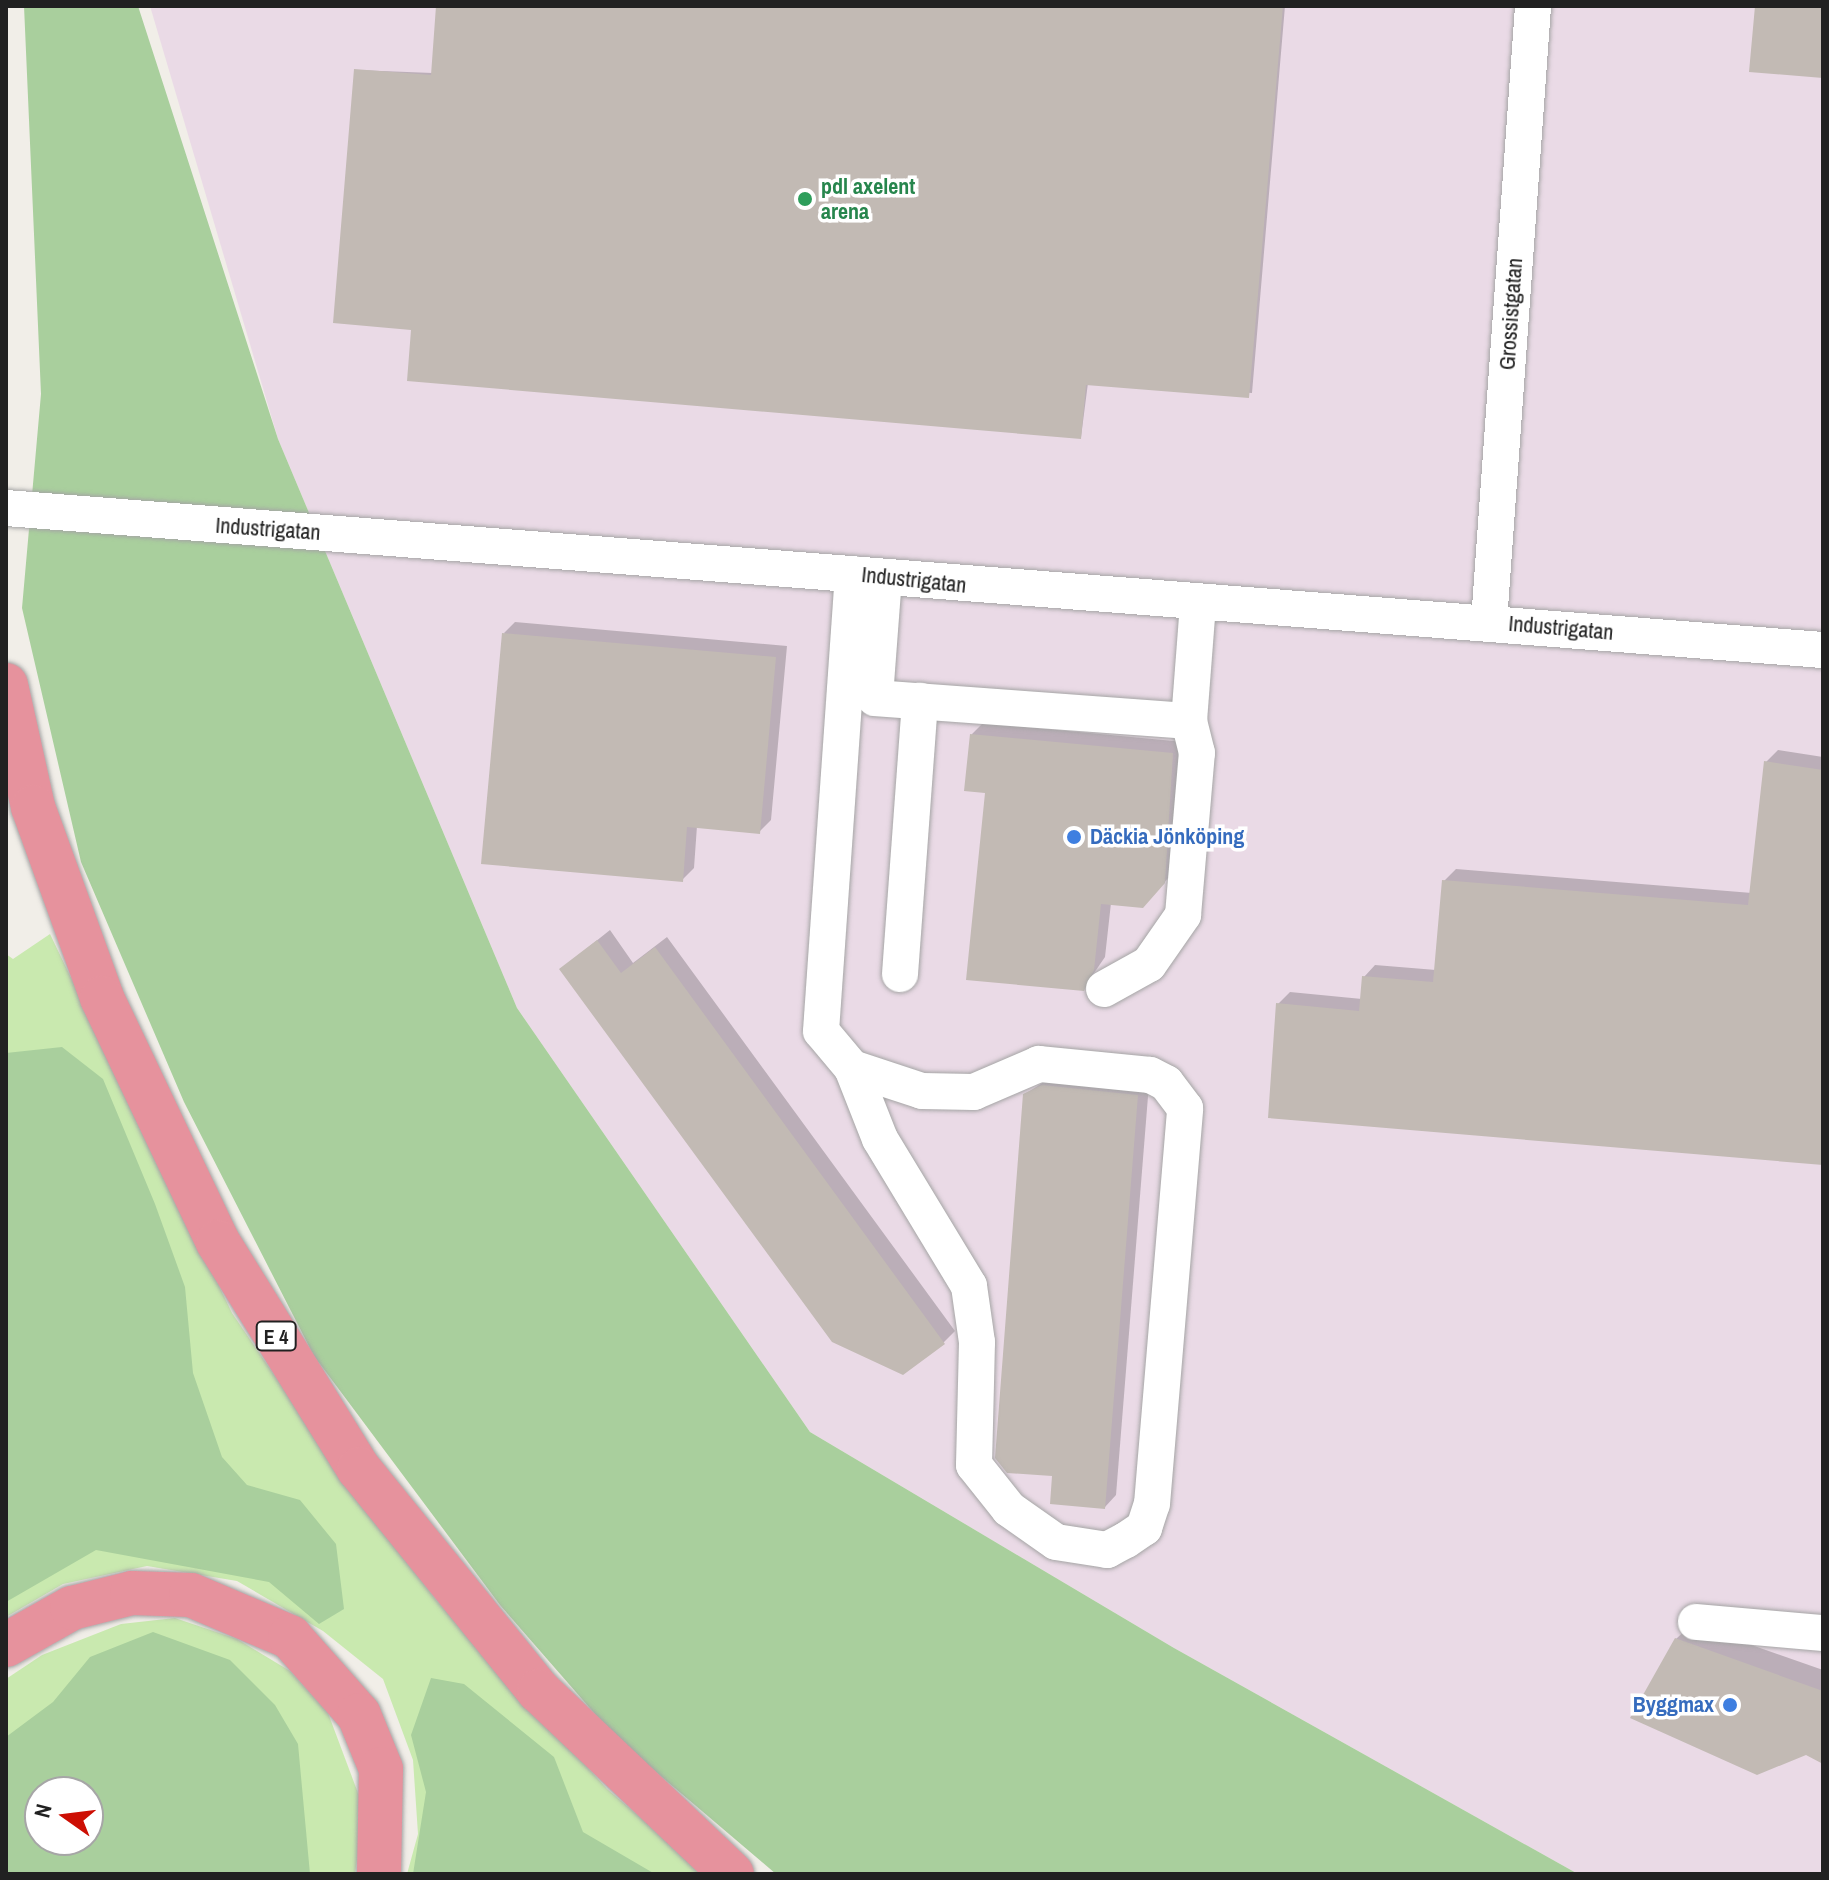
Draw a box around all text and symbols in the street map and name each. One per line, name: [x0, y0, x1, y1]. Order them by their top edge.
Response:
place label: pdl axelent arena: [821, 173, 915, 224]
marker: pdl axelent arena: [796, 190, 814, 208]
street label: Grossistgatan: [1494, 257, 1528, 371]
street label: Industrigatan: [215, 512, 321, 546]
street label: Industrigatan: [860, 561, 968, 599]
street label: Industrigatan: [1507, 610, 1615, 646]
place label: Däckia Jönköping: [1090, 824, 1244, 850]
marker: Däckia Jönköping: [1065, 828, 1083, 846]
road number: E 4: [254, 1320, 298, 1352]
place label: Byggmax: [1633, 1692, 1714, 1718]
marker: Byggmax: [1721, 1696, 1739, 1714]
north arrow: [24, 1776, 104, 1856]
text: N: [27, 1801, 59, 1821]

